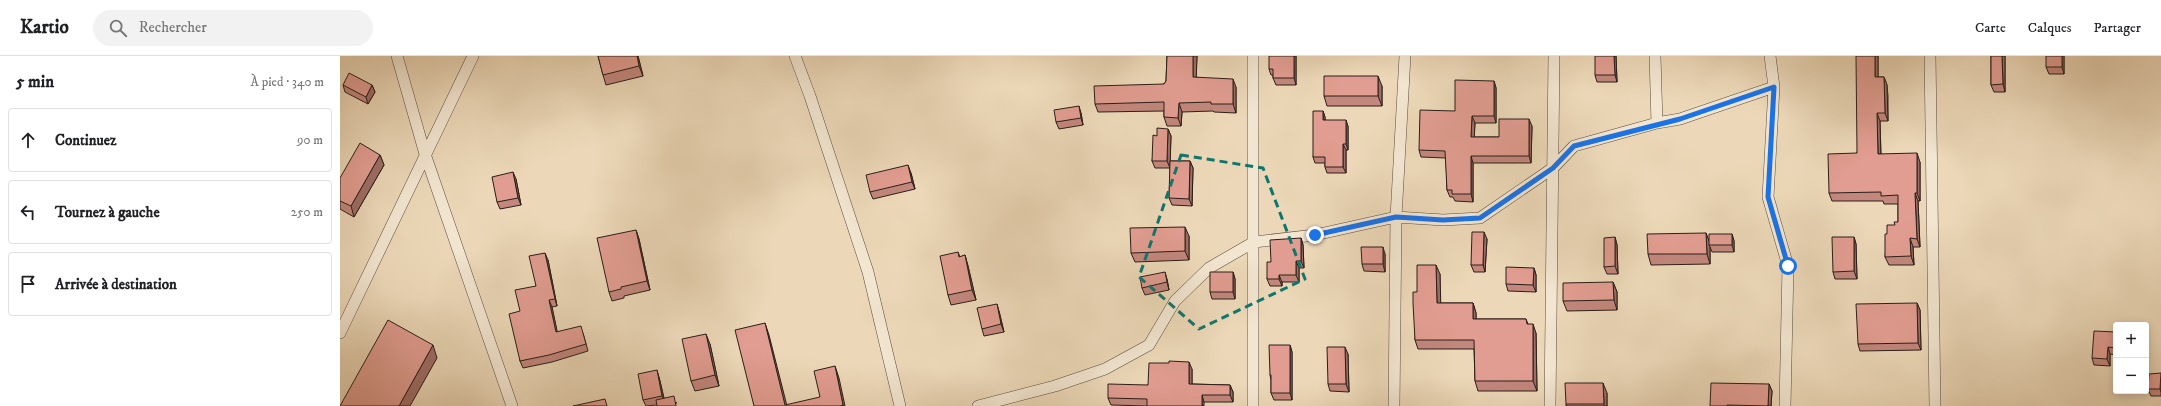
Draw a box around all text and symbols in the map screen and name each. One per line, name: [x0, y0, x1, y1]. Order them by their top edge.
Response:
search box: [93, 10, 373, 46]
text: Kartio: [20, 16, 69, 39]
icon: search: [107, 17, 129, 39]
text: Rechercher: [139, 18, 207, 37]
text: Carte: [1975, 19, 2006, 37]
text: Calques: [2028, 19, 2071, 37]
text: Partager: [2093, 19, 2141, 37]
text: 5 min: [16, 71, 54, 93]
text: À pied · 340 m: [251, 74, 324, 90]
icon: ahead: [17, 129, 39, 151]
text: Continuez: [55, 131, 116, 150]
text: 90 m: [297, 132, 323, 148]
icon: left: [17, 201, 39, 223]
text: Tournez à gauche: [55, 203, 160, 222]
text: 250 m: [291, 204, 323, 220]
route end: [1306, 226, 1324, 244]
route start: [1779, 257, 1797, 275]
icon: arrive: [17, 273, 39, 295]
text: Arrivée à destination: [55, 275, 177, 294]
map controls: [2113, 322, 2149, 394]
button: +: [2113, 322, 2149, 358]
button: −: [2113, 358, 2149, 394]

